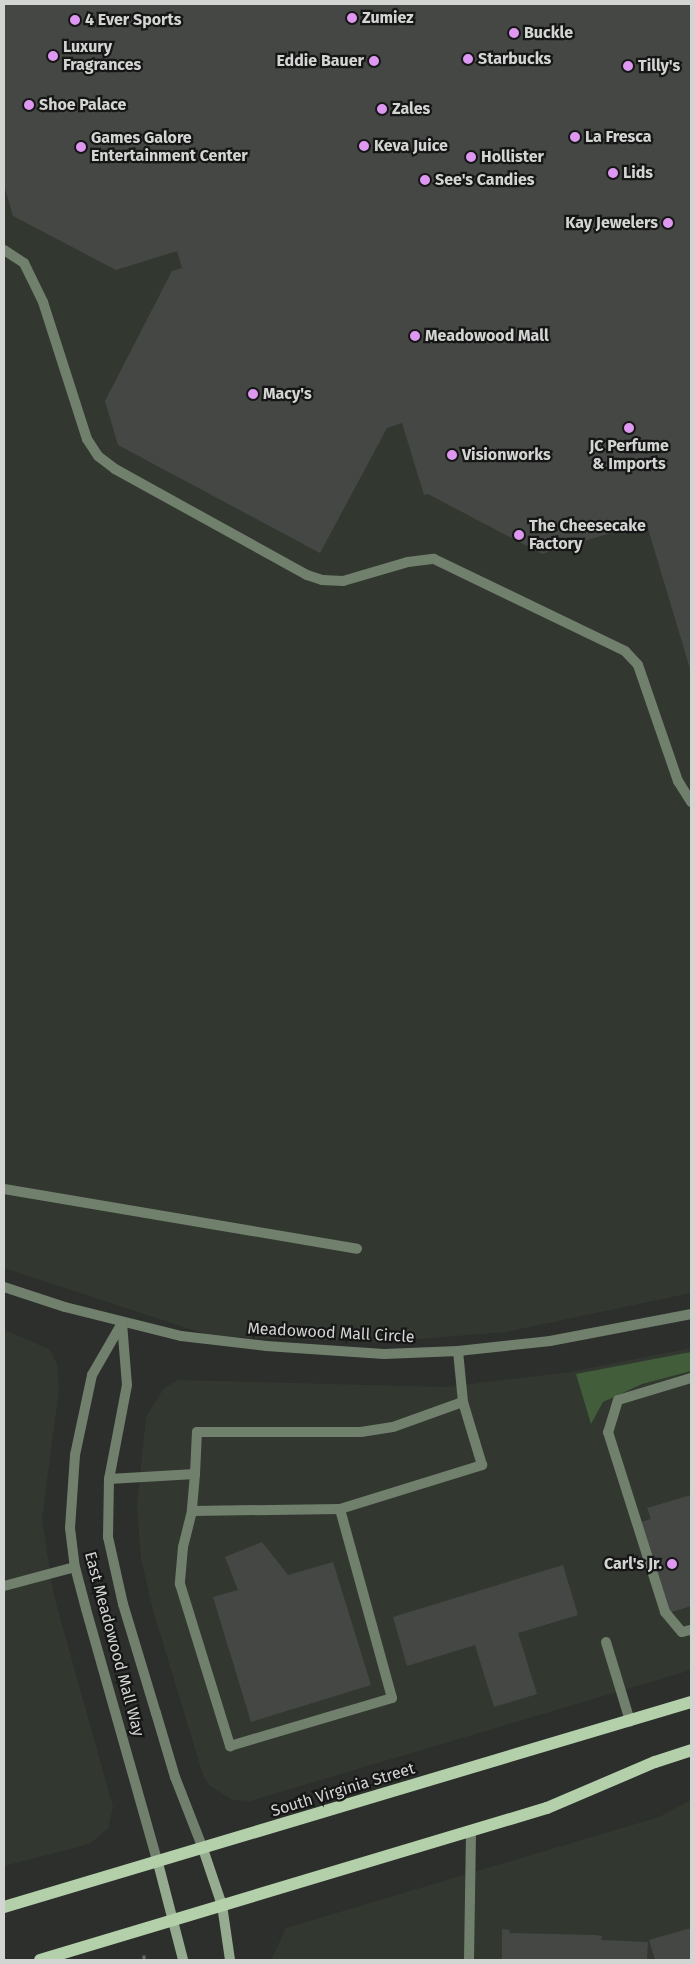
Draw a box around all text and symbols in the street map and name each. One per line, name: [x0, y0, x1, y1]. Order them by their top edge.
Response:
place label: Zumiez: [362, 8, 414, 28]
place label: 4 Ever Sports: [85, 10, 181, 30]
marker: Zumiez: [346, 12, 358, 24]
marker: 4 Ever Sports: [69, 14, 81, 26]
place label: Buckle: [524, 23, 573, 43]
marker: Buckle: [508, 27, 520, 39]
place label: Luxury Fragrances: [63, 37, 141, 75]
place label: Starbucks: [478, 49, 551, 69]
marker: Luxury Fragrances: [47, 50, 59, 62]
place label: Eddie Bauer: [277, 51, 364, 71]
marker: Starbucks: [462, 53, 474, 65]
marker: Eddie Bauer: [368, 55, 380, 67]
place label: Tilly's: [638, 56, 680, 76]
marker: Tilly's: [622, 60, 634, 72]
place label: Shoe Palace: [39, 95, 126, 115]
marker: Shoe Palace: [23, 99, 35, 111]
place label: Zales: [392, 99, 430, 119]
marker: Zales: [376, 103, 388, 115]
place label: La Fresca: [585, 127, 652, 147]
place label: Games Galore Entertainment Center: [91, 128, 248, 166]
marker: La Fresca: [569, 131, 581, 143]
place label: Keva Juice: [374, 136, 448, 156]
marker: Keva Juice: [358, 140, 370, 152]
marker: Games Galore Entertainment Center: [75, 141, 87, 153]
place label: Hollister: [481, 147, 544, 167]
marker: Hollister: [465, 151, 477, 163]
place label: Lids: [623, 163, 653, 183]
marker: Lids: [607, 167, 619, 179]
place label: See's Candies: [435, 170, 535, 190]
marker: See's Candies: [419, 174, 431, 186]
place label: Kay Jewelers: [565, 213, 658, 233]
marker: Kay Jewelers: [662, 217, 674, 229]
place label: Meadowood Mall: [425, 326, 549, 346]
marker: Meadowood Mall: [409, 330, 421, 342]
place label: Macy's: [263, 384, 312, 404]
marker: Macy's: [247, 388, 259, 400]
marker: JC Perfume & Imports: [623, 422, 635, 434]
place label: JC Perfume & Imports: [589, 436, 669, 474]
place label: Visionworks: [462, 445, 551, 465]
marker: Visionworks: [446, 449, 458, 461]
place label: The Cheesecake Factory: [529, 516, 646, 554]
marker: The Cheesecake Factory: [513, 529, 525, 541]
street label: Meadowood Mall Circle: [247, 1319, 415, 1347]
street label: East Meadowood Mall Way: [80, 1549, 148, 1739]
place label: Carl's Jr.: [604, 1554, 662, 1574]
marker: Carl's Jr.: [666, 1558, 678, 1570]
street label: South Virginia Street: [269, 1759, 417, 1821]

